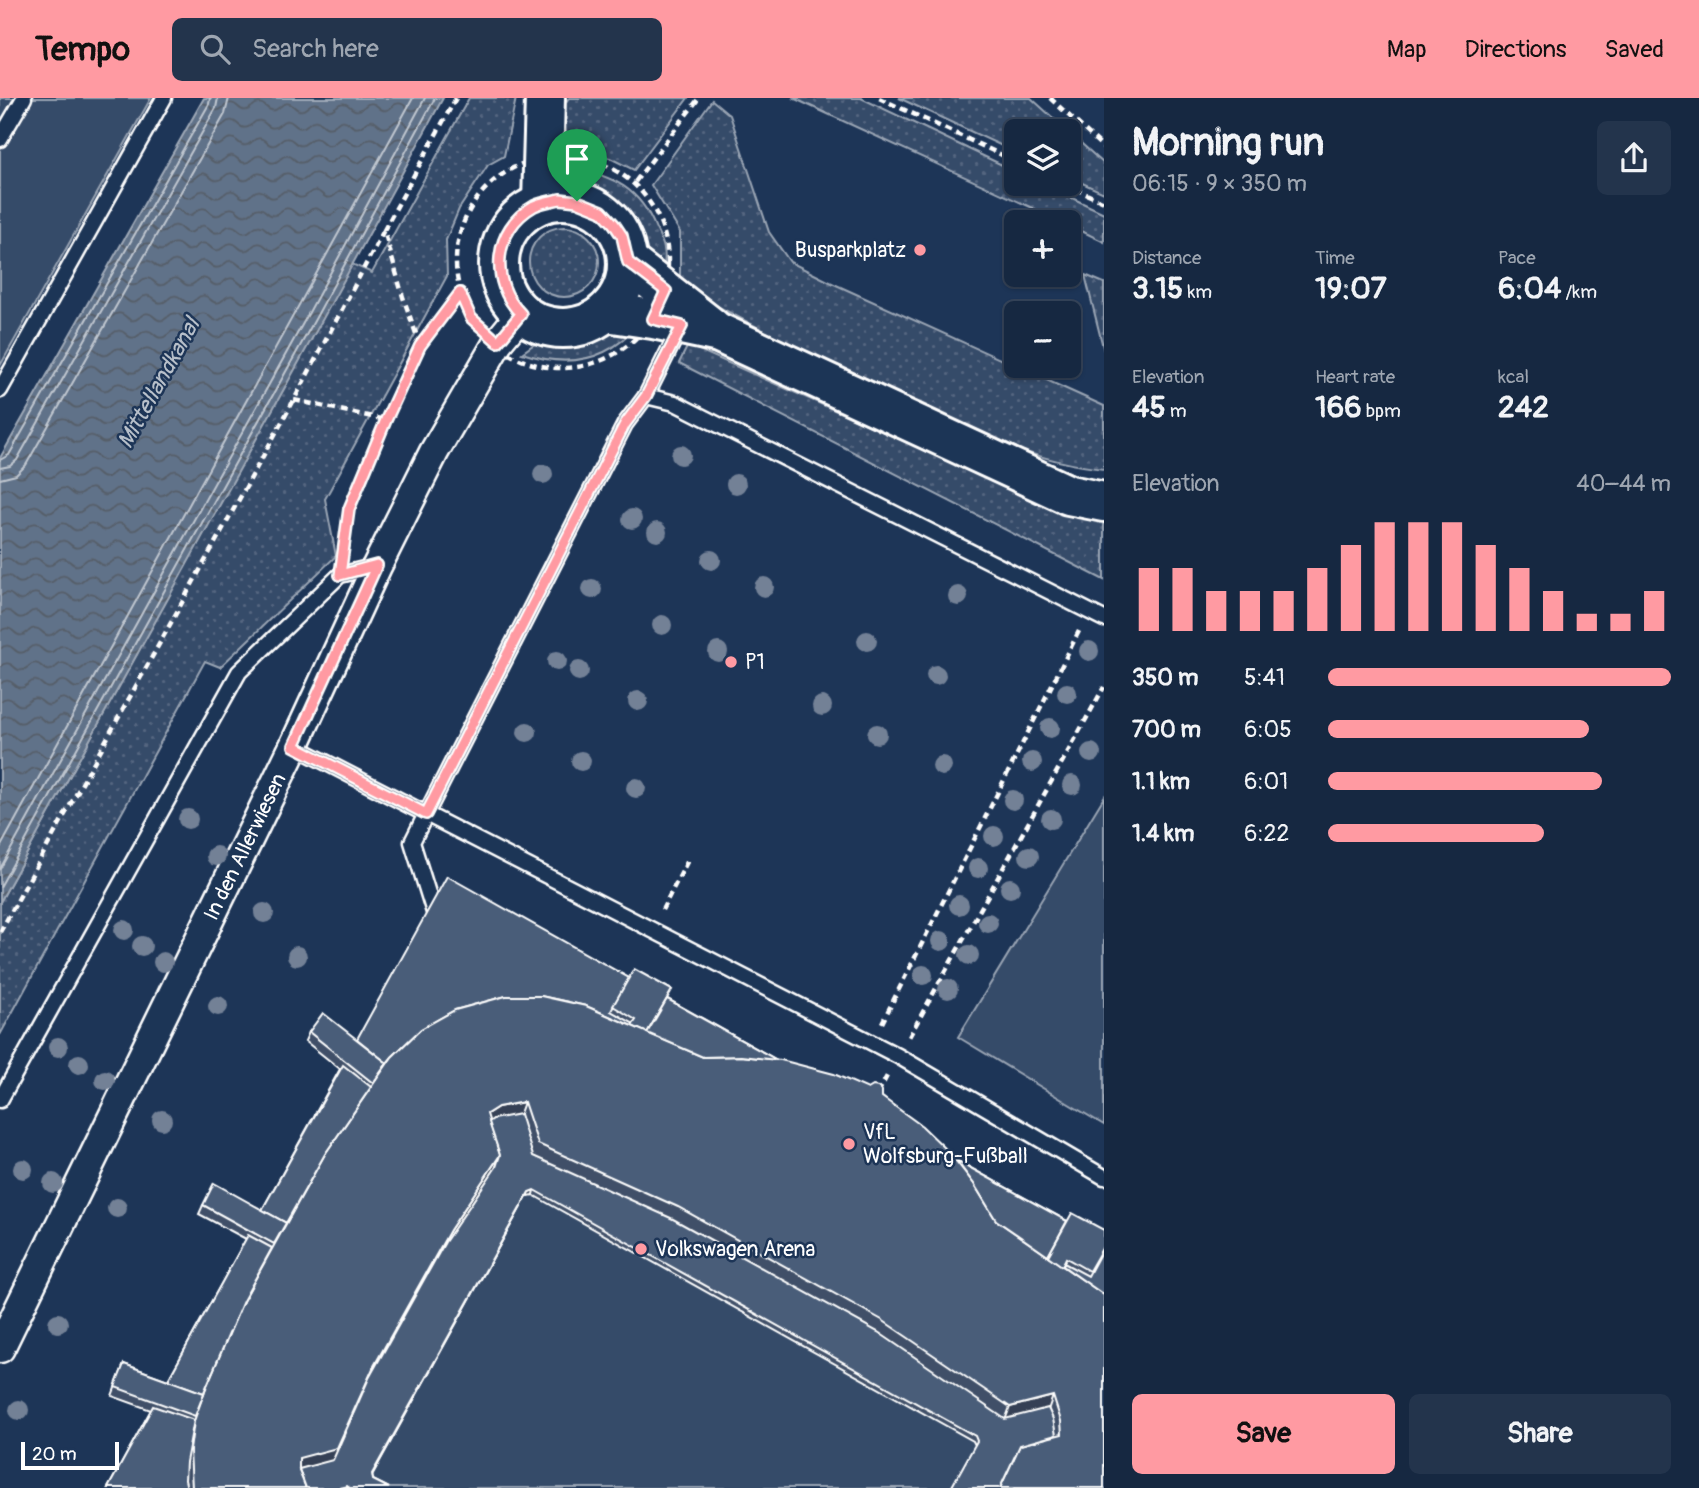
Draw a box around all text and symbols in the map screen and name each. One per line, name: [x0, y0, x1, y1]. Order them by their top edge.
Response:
search box: [172, 18, 662, 81]
text: Tempo: [35, 29, 130, 70]
icon: search: [196, 30, 234, 68]
text: Search here: [252, 33, 379, 65]
text: Map: [1387, 35, 1427, 64]
text: Directions: [1465, 35, 1566, 64]
text: Saved: [1604, 35, 1664, 64]
map controls: [1004, 119, 1081, 378]
button: layers: [1004, 119, 1081, 196]
text: Morning run: [1132, 119, 1324, 167]
button: share: [1597, 121, 1671, 195]
pin: [547, 129, 607, 201]
icon: arrive: [558, 140, 596, 178]
text: 06:15 · 9 × 350 m: [1132, 169, 1307, 198]
button: +: [1004, 210, 1081, 287]
place label: Busparkplatz: [795, 237, 906, 264]
marker: Busparkplatz: [912, 242, 928, 258]
text: Distance: [1132, 246, 1201, 270]
text: Time: [1315, 246, 1355, 270]
text: Pace: [1498, 246, 1536, 270]
text: 3.15: [1132, 270, 1183, 307]
text: 19:07: [1315, 270, 1387, 307]
text: 6:04: [1498, 270, 1561, 307]
text: km: [1183, 280, 1212, 304]
text: /km: [1561, 280, 1597, 304]
button: −: [1004, 301, 1081, 378]
water label: Mittellandkanal: [111, 311, 207, 453]
text: Elevation: [1132, 365, 1204, 389]
text: Heart rate: [1315, 365, 1395, 389]
text: kcal: [1498, 365, 1529, 389]
text: 45: [1132, 389, 1166, 426]
text: 166: [1315, 389, 1362, 426]
text: 242: [1498, 389, 1549, 426]
text: m: [1166, 399, 1187, 423]
text: bpm: [1362, 399, 1401, 423]
text: Elevation: [1132, 469, 1220, 498]
text: 40–44 m: [1576, 469, 1671, 498]
place label: P1: [745, 649, 765, 676]
marker: P1: [723, 654, 739, 670]
text: 350 m: [1132, 663, 1198, 692]
text: 5:41: [1244, 663, 1285, 692]
text: 700 m: [1132, 715, 1201, 744]
text: 6:05: [1244, 715, 1292, 744]
text: 1.1 km: [1132, 767, 1190, 796]
text: 6:01: [1244, 767, 1288, 796]
street label: In den Allerwiesen: [198, 769, 293, 925]
text: 1.4 km: [1132, 819, 1194, 848]
text: 6:22: [1244, 819, 1289, 848]
place label: VfL Wolfsburg-Fußball: [863, 1119, 1028, 1170]
marker: VfL Wolfsburg-Fußball: [841, 1136, 857, 1152]
place label: Volkswagen Arena: [655, 1236, 815, 1263]
marker: Volkswagen Arena: [633, 1241, 649, 1257]
button: Save: [1132, 1394, 1395, 1474]
button: Share: [1409, 1394, 1671, 1474]
scale bar: [21, 1439, 119, 1471]
text: 20 m: [32, 1442, 77, 1466]

